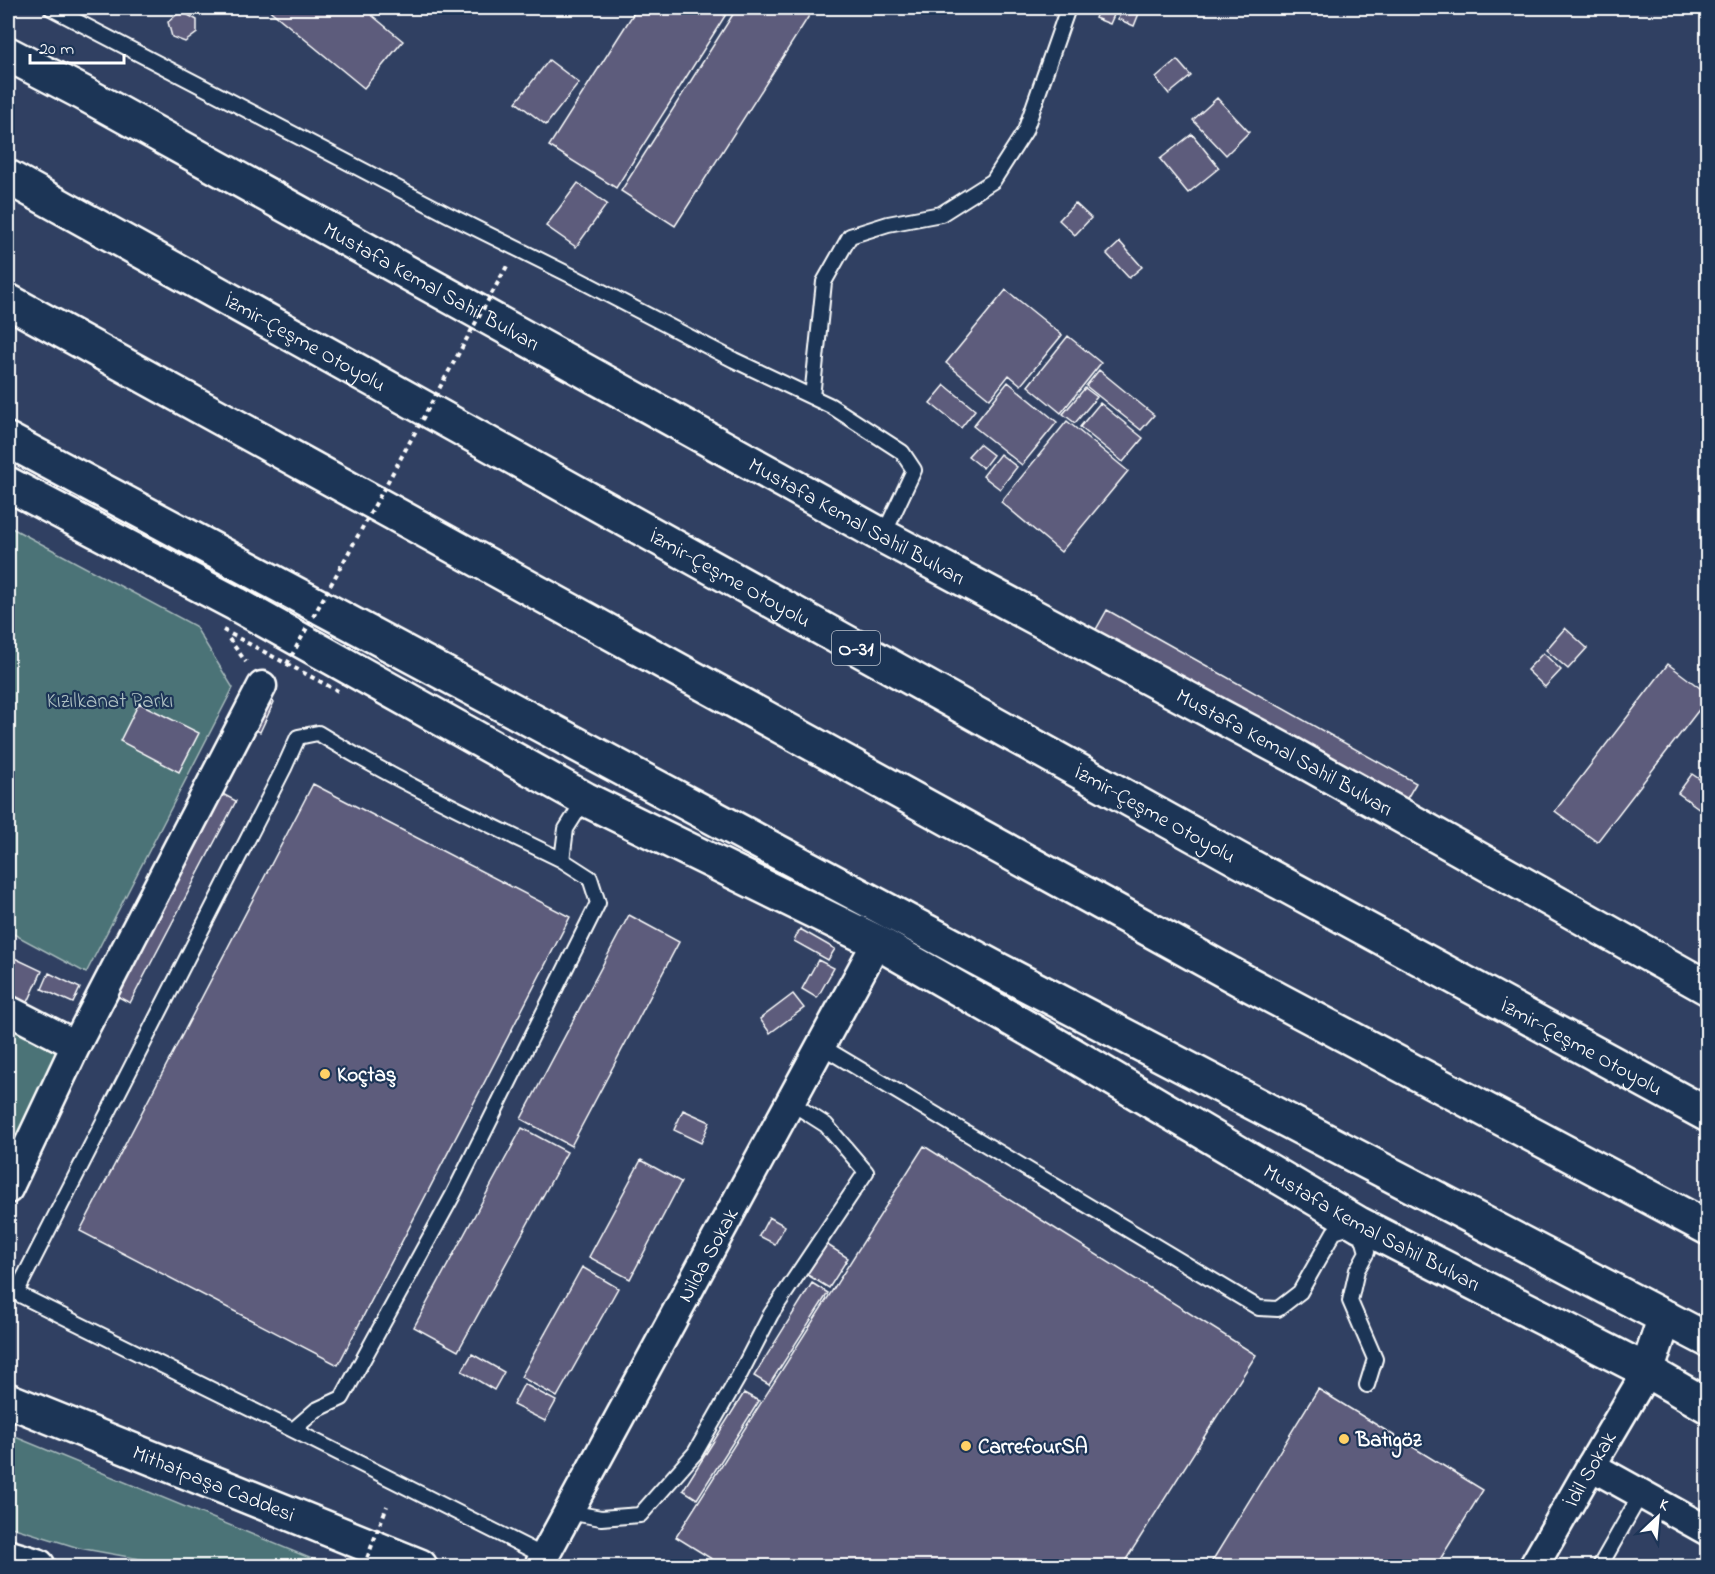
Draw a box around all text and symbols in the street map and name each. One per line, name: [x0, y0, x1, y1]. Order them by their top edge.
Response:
scale bar: [30, 27, 124, 65]
text: 20 m: [39, 37, 74, 63]
street label: Mustafa Kemal Sahil Bulvarı: [317, 216, 544, 360]
street label: İzmir-Çeşme Otoyolu: [218, 287, 391, 401]
street label: Mustafa Kemal Sahil Bulvarı: [742, 451, 970, 594]
street label: İzmir-Çeşme Otoyolu: [643, 522, 816, 636]
road number: O-31: [832, 631, 880, 665]
street label: Mustafa Kemal Sahil Bulvarı: [1170, 682, 1398, 825]
park label: Kızılkanat Parkı: [47, 687, 173, 717]
street label: İzmir-Çeşme Otoyolu: [1068, 758, 1241, 872]
street label: İzmir-Çeşme Otoyolu: [1494, 992, 1667, 1105]
place label: Koçtaş: [337, 1061, 397, 1091]
marker: Koçtaş: [318, 1067, 332, 1081]
street label: Mustafa Kemal Sahil Bulvarı: [1257, 1158, 1485, 1300]
street label: Nilda Sokak: [672, 1202, 748, 1308]
place label: Batıgöz: [1355, 1426, 1423, 1458]
street label: İdil Sokak: [1558, 1426, 1626, 1513]
marker: Batıgöz: [1337, 1432, 1351, 1446]
place label: CarrefourSA: [978, 1433, 1088, 1463]
street label: Mithatpaşa Caddesi: [128, 1439, 299, 1531]
marker: CarrefourSA: [959, 1439, 973, 1453]
north arrow: [1628, 1487, 1688, 1547]
text: K: [1655, 1493, 1674, 1518]

